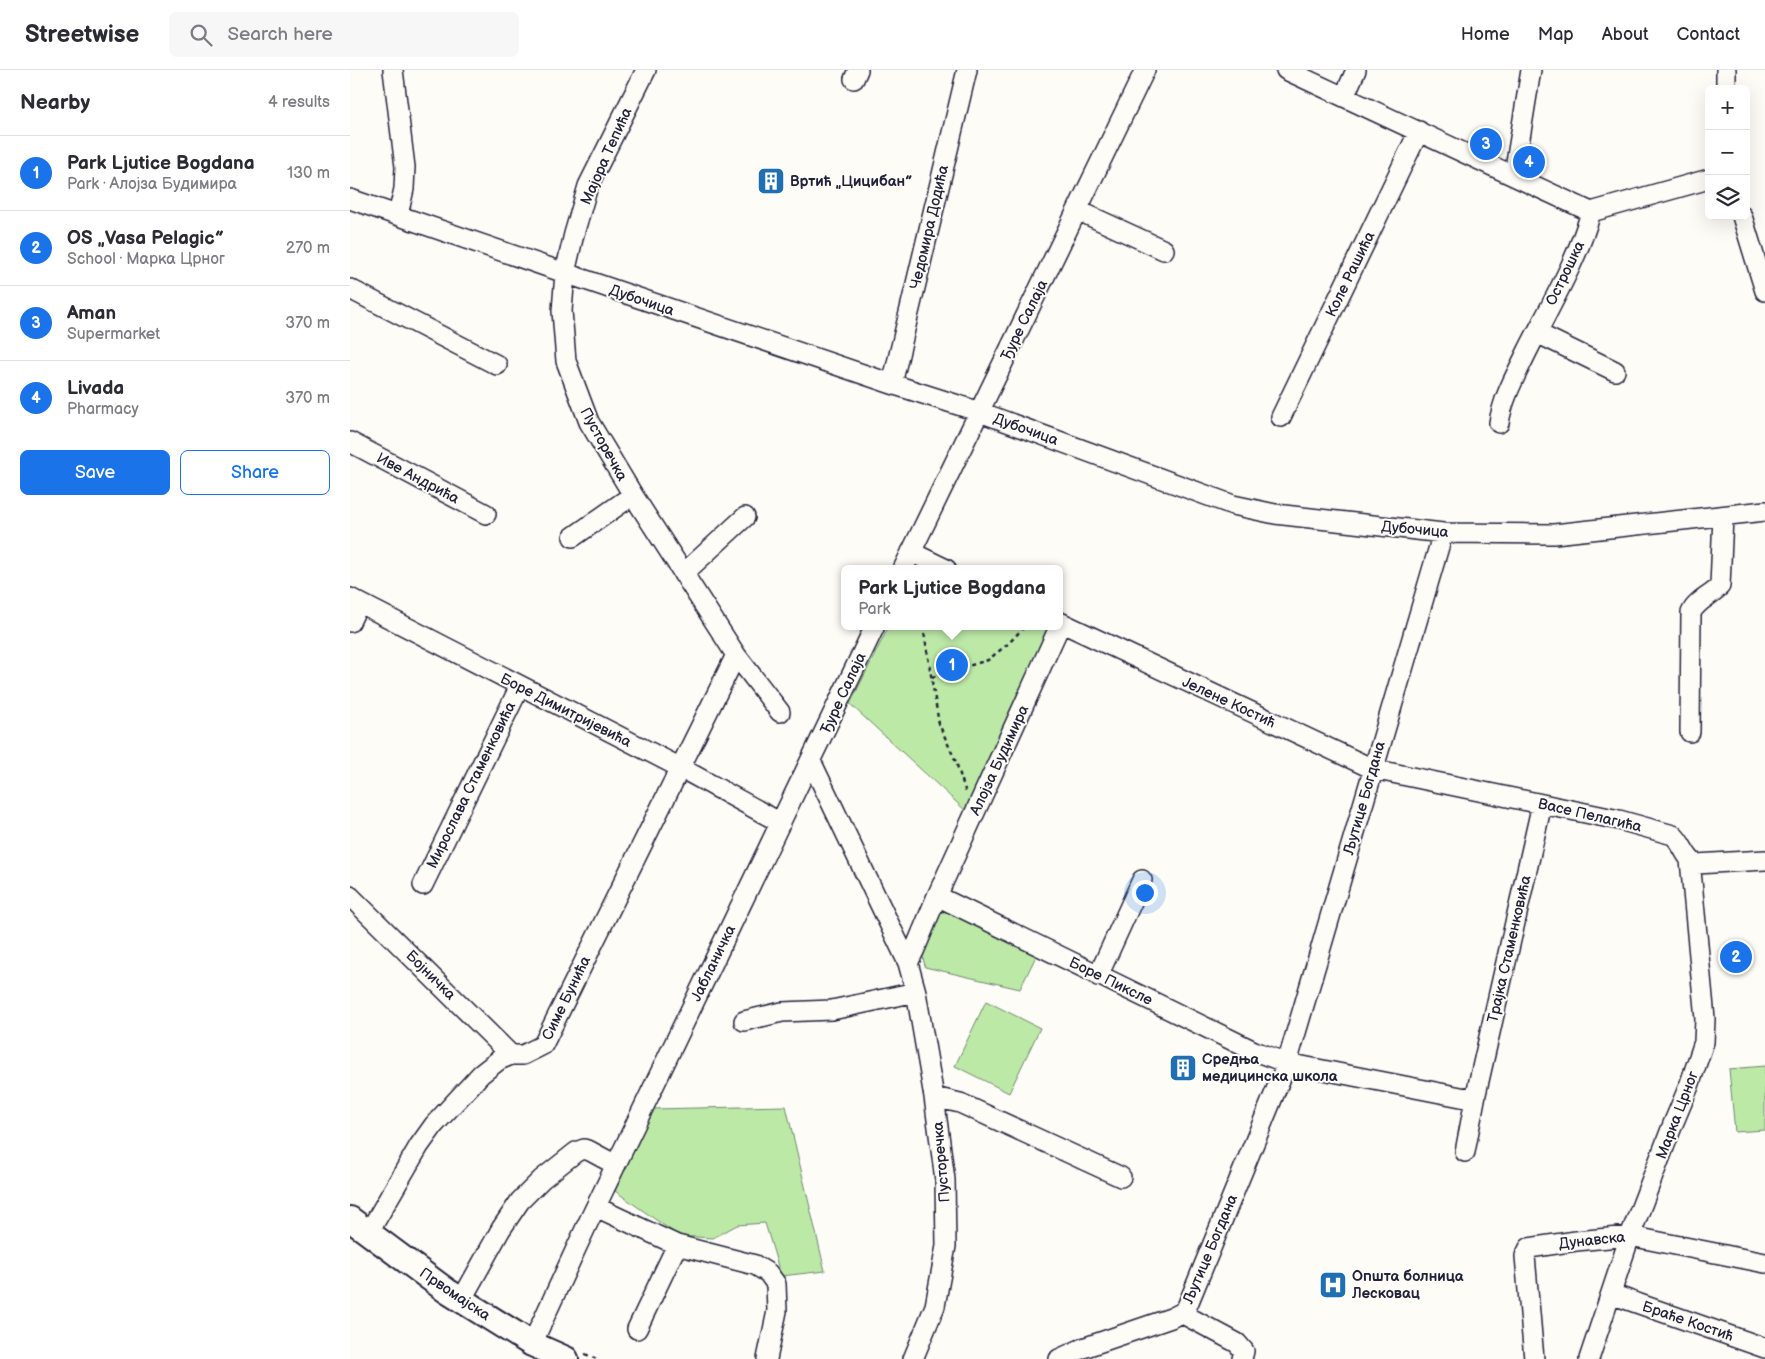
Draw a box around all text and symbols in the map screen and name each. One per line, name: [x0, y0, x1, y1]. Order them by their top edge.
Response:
search box: [169, 12, 519, 57]
text: Streetwise: [25, 20, 139, 49]
icon: search: [187, 21, 215, 49]
text: Search here: [227, 23, 333, 46]
text: Home: [1461, 24, 1510, 45]
text: Map: [1538, 24, 1574, 45]
text: About: [1602, 24, 1649, 45]
text: Contact: [1677, 24, 1740, 45]
map controls: [1705, 85, 1750, 220]
button: +: [1705, 85, 1750, 130]
text: Nearby: [20, 90, 90, 115]
text: 4 results: [268, 93, 330, 112]
street label: Мајора Тепића: [577, 104, 636, 208]
pin: 3: [1470, 125, 1502, 163]
button: −: [1705, 130, 1750, 175]
pin: 4: [1513, 143, 1545, 181]
text: Park Ljutice Bogdana: [67, 152, 255, 175]
street label: Чедомира Додића: [906, 163, 953, 291]
text: 1: [33, 164, 39, 183]
text: 130 m: [287, 164, 330, 183]
building icon: Вртић „Цицибан”: [756, 166, 786, 196]
place label: Вртић „Цицибан”: [790, 172, 912, 191]
text: Park · Алојза Будимира: [67, 175, 237, 194]
button: layers: [1705, 175, 1750, 220]
text: OS „Vasa Pelagic”: [67, 227, 224, 250]
street label: Коле Рашића: [1322, 228, 1379, 320]
street label: Острошка: [1542, 238, 1589, 309]
text: 2: [31, 239, 41, 258]
text: 270 m: [286, 239, 330, 258]
text: School · Марка Црног: [67, 250, 225, 269]
street label: Ђуре Салаја: [997, 277, 1052, 364]
street label: Дубочица: [607, 281, 677, 320]
text: Aman: [67, 302, 116, 325]
text: 3: [31, 314, 41, 333]
text: 370 m: [285, 314, 330, 333]
text: Supermarket: [67, 325, 160, 344]
text: Livada: [67, 377, 124, 400]
text: 4: [31, 389, 41, 408]
text: 370 m: [285, 389, 330, 408]
text: Pharmacy: [67, 400, 139, 419]
street label: Пусторечка: [576, 404, 632, 484]
street label: Дубочица: [991, 409, 1061, 450]
street label: Иве Андрића: [373, 449, 463, 508]
button: Save: [20, 450, 170, 495]
button: Share: [180, 450, 330, 495]
street label: Дубочица: [1381, 517, 1449, 542]
popup: [841, 565, 1063, 630]
text: Park Ljutice Bogdana: [858, 577, 1046, 600]
text: Park: [858, 600, 890, 619]
pin: 1: [936, 646, 968, 684]
street label: Ђуре Салаја: [816, 649, 871, 737]
street label: Боре Димитријевића: [497, 669, 635, 752]
street label: Јелене Костић: [1179, 673, 1279, 732]
street label: Мирослава Стаменковића: [423, 699, 520, 872]
street label: Алојза Будимира: [965, 702, 1033, 819]
street label: Љутице Богдана: [1339, 739, 1390, 858]
street label: Васе Пелагића: [1536, 794, 1644, 837]
street label: Трајка Стаменковића: [1483, 873, 1536, 1025]
your location: [1132, 880, 1158, 906]
street label: Јабланичка: [687, 922, 740, 1005]
pin: 2: [1720, 938, 1752, 976]
street label: Бојничка: [402, 946, 460, 1004]
street label: Симе Бунића: [538, 953, 595, 1043]
street label: Боре Пиксле: [1066, 953, 1156, 1010]
place label: Средња медицинска школа: [1202, 1050, 1338, 1086]
building icon: Средња медицинска школа: [1168, 1053, 1198, 1083]
street label: Марка Црног: [1652, 1068, 1703, 1162]
street label: Пусторечка: [928, 1121, 954, 1203]
street label: Љутице Богдана: [1178, 1191, 1242, 1308]
street label: Дунавска: [1558, 1228, 1626, 1253]
street label: Првомајска: [416, 1264, 494, 1325]
place label: Општа болница Лесковац: [1351, 1267, 1464, 1303]
hospital icon: Општа болница Лесковац: [1318, 1270, 1348, 1300]
street label: Браће Костић: [1640, 1297, 1736, 1346]

